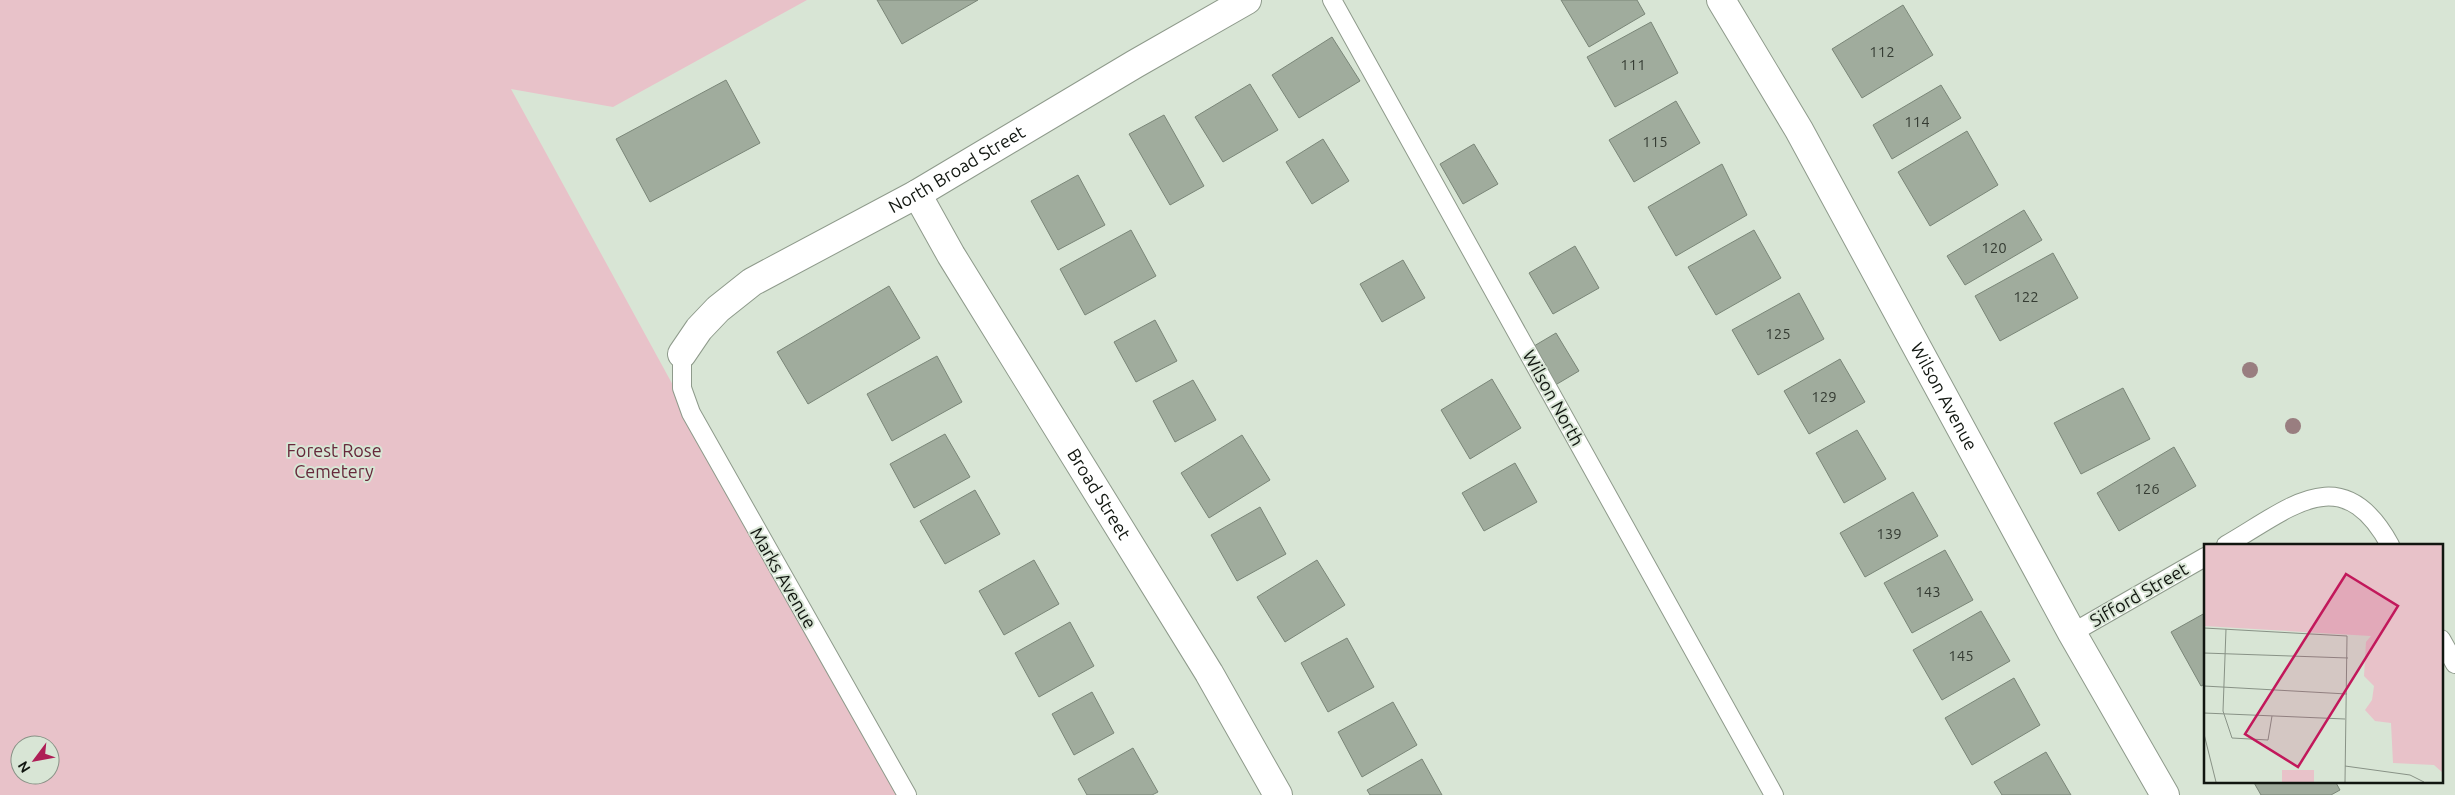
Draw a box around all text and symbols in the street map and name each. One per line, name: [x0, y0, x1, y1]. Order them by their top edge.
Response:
house number: 112: [1869, 43, 1895, 60]
house number: 111: [1620, 56, 1646, 73]
house number: 114: [1904, 113, 1930, 130]
street label: North Broad Street: [885, 121, 1028, 216]
house number: 115: [1642, 133, 1668, 150]
house number: 120: [1981, 239, 2007, 256]
house number: 122: [2013, 288, 2039, 305]
house number: 125: [1765, 325, 1791, 342]
street label: Wilson Avenue: [1907, 339, 1982, 453]
street label: Wilson North: [1519, 346, 1588, 449]
house number: 129: [1811, 388, 1837, 405]
park label: Forest Rose Cemetery: [286, 440, 382, 481]
street label: Broad Street: [1064, 445, 1135, 543]
house number: 126: [2134, 480, 2160, 497]
street label: Marks Avenue: [747, 523, 821, 632]
house number: 139: [1876, 525, 1902, 542]
inset map: [2204, 544, 2442, 782]
street label: Sifford Street: [2086, 558, 2191, 630]
house number: 143: [1915, 583, 1941, 600]
house number: 145: [1948, 647, 1974, 664]
north arrow: [10, 735, 60, 785]
text: N: [14, 758, 34, 776]

